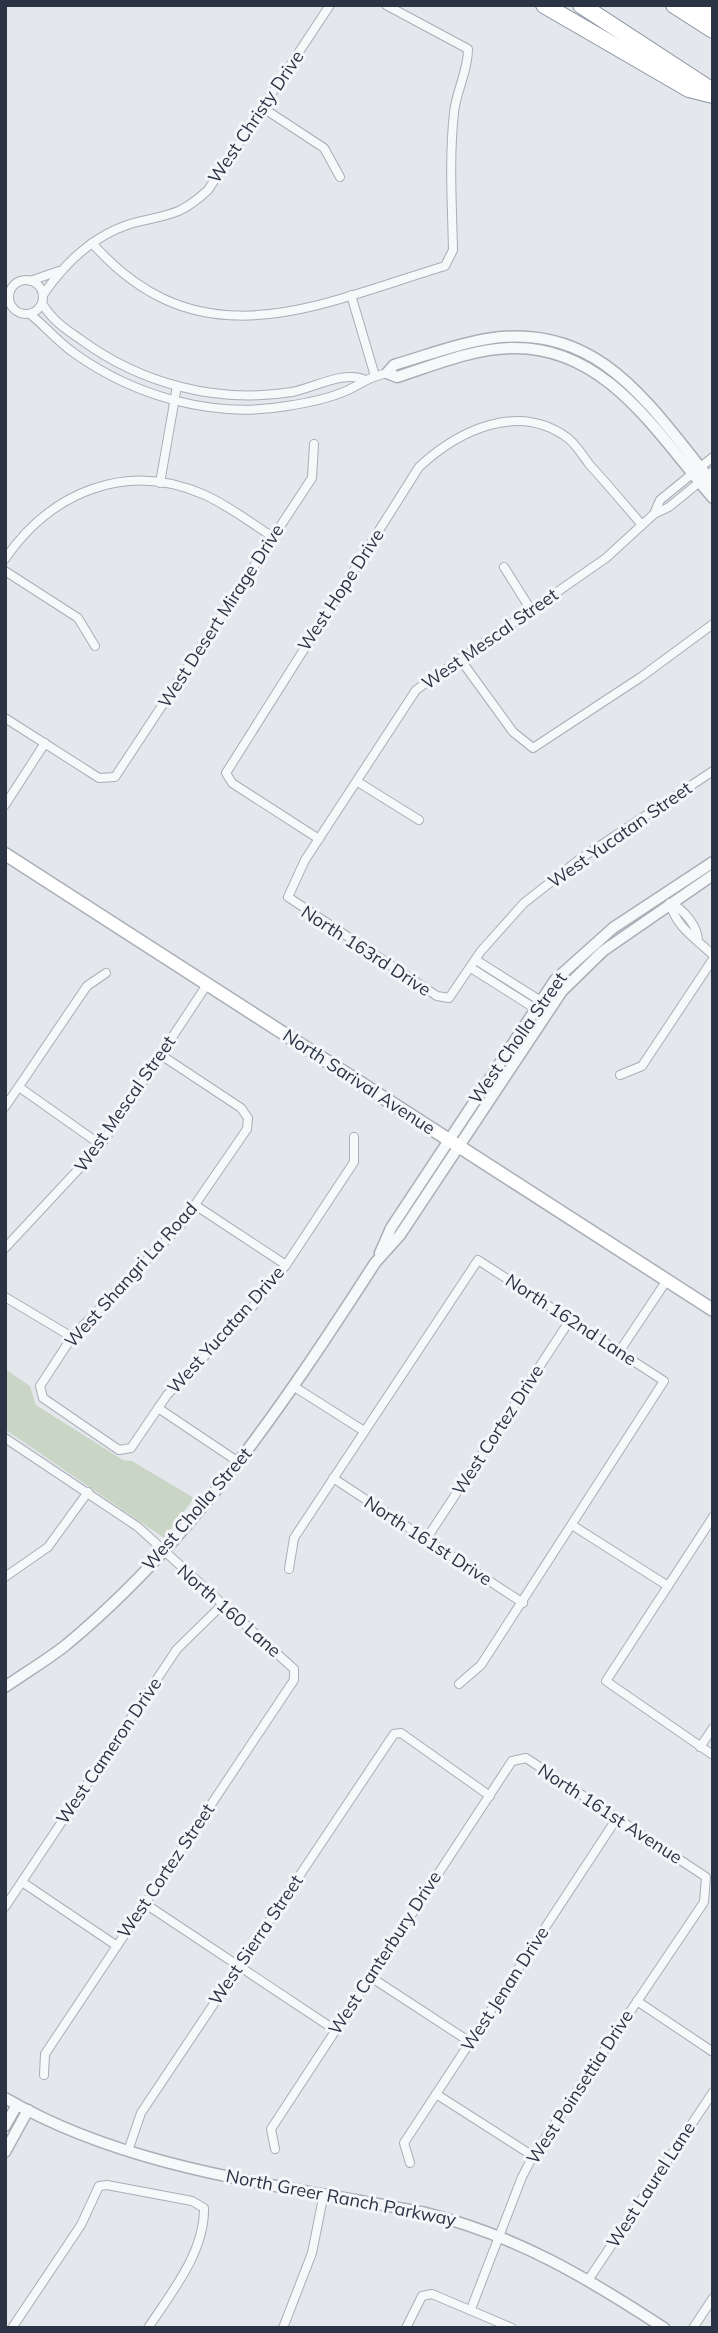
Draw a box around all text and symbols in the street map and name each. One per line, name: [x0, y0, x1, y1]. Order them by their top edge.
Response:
street label: West Christy Drive: [203, 46, 309, 188]
street label: West Desert Mirage Drive: [153, 520, 289, 712]
street label: West Hope Drive: [292, 524, 389, 655]
street label: West Mescal Street: [417, 583, 562, 694]
street label: West Yucatan Street: [543, 776, 696, 893]
street label: North 163rd Drive: [297, 900, 435, 1001]
street label: West Cholla Street: [464, 967, 572, 1108]
street label: North Sarival Avenue: [279, 1024, 440, 1139]
street label: West Mescal Street: [69, 1031, 180, 1176]
street label: West Shangri La Road: [59, 1197, 202, 1352]
street label: West Yucatan Drive: [162, 1261, 289, 1398]
street label: North 162nd Lane: [501, 1269, 641, 1371]
street label: West Cortez Drive: [447, 1360, 548, 1499]
street label: West Cholla Street: [137, 1442, 256, 1575]
street label: North 161st Drive: [360, 1491, 497, 1591]
street label: North 160 Lane: [173, 1559, 286, 1662]
street label: West Cameron Drive: [51, 1673, 166, 1829]
street label: North 161st Avenue: [534, 1758, 687, 1869]
street label: West Cortez Street: [112, 1799, 219, 1942]
street label: West Canterbury Drive: [323, 1867, 446, 2039]
street label: West Sierra Street: [204, 1870, 308, 2009]
street label: West Jenan Drive: [456, 1922, 554, 2056]
street label: West Poinsettia Drive: [521, 2005, 638, 2168]
street label: West Laurel Lane: [601, 2117, 700, 2252]
street label: North Greer Ranch Parkway: [224, 2164, 459, 2231]

